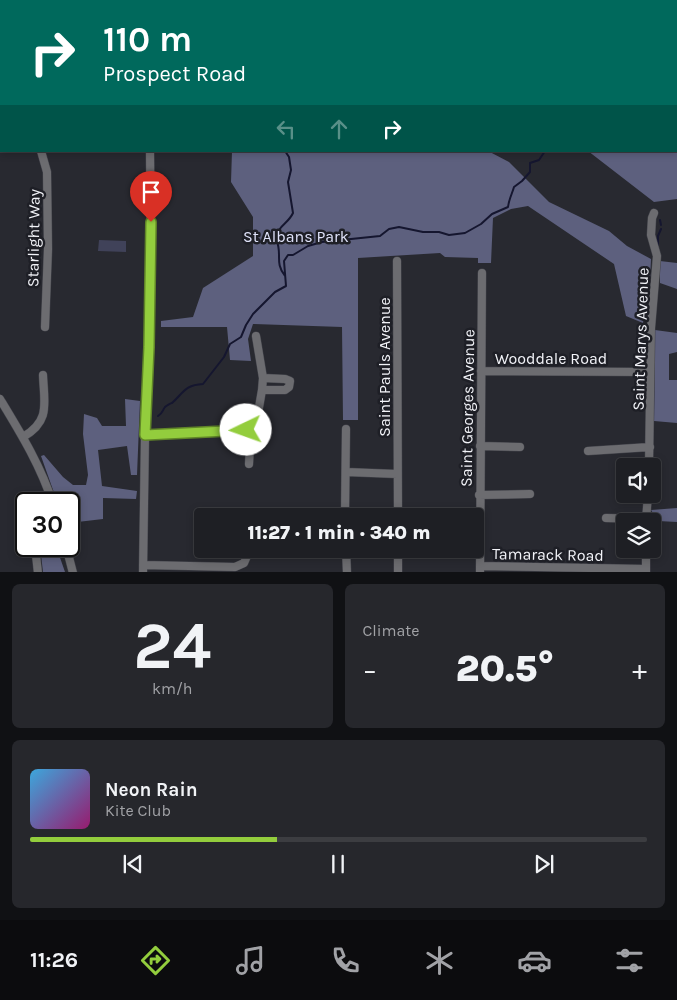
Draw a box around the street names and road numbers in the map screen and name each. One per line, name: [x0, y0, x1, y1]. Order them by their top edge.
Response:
street label: Starlight Way: [23, 188, 44, 287]
street label: Saint Marys Avenue: [629, 267, 652, 411]
street label: Saint Pauls Avenue: [375, 297, 394, 437]
street label: Saint Georges Avenue: [457, 329, 478, 487]
street label: Wooddale Road: [495, 349, 607, 368]
street label: Tamarack Road: [492, 544, 604, 565]

